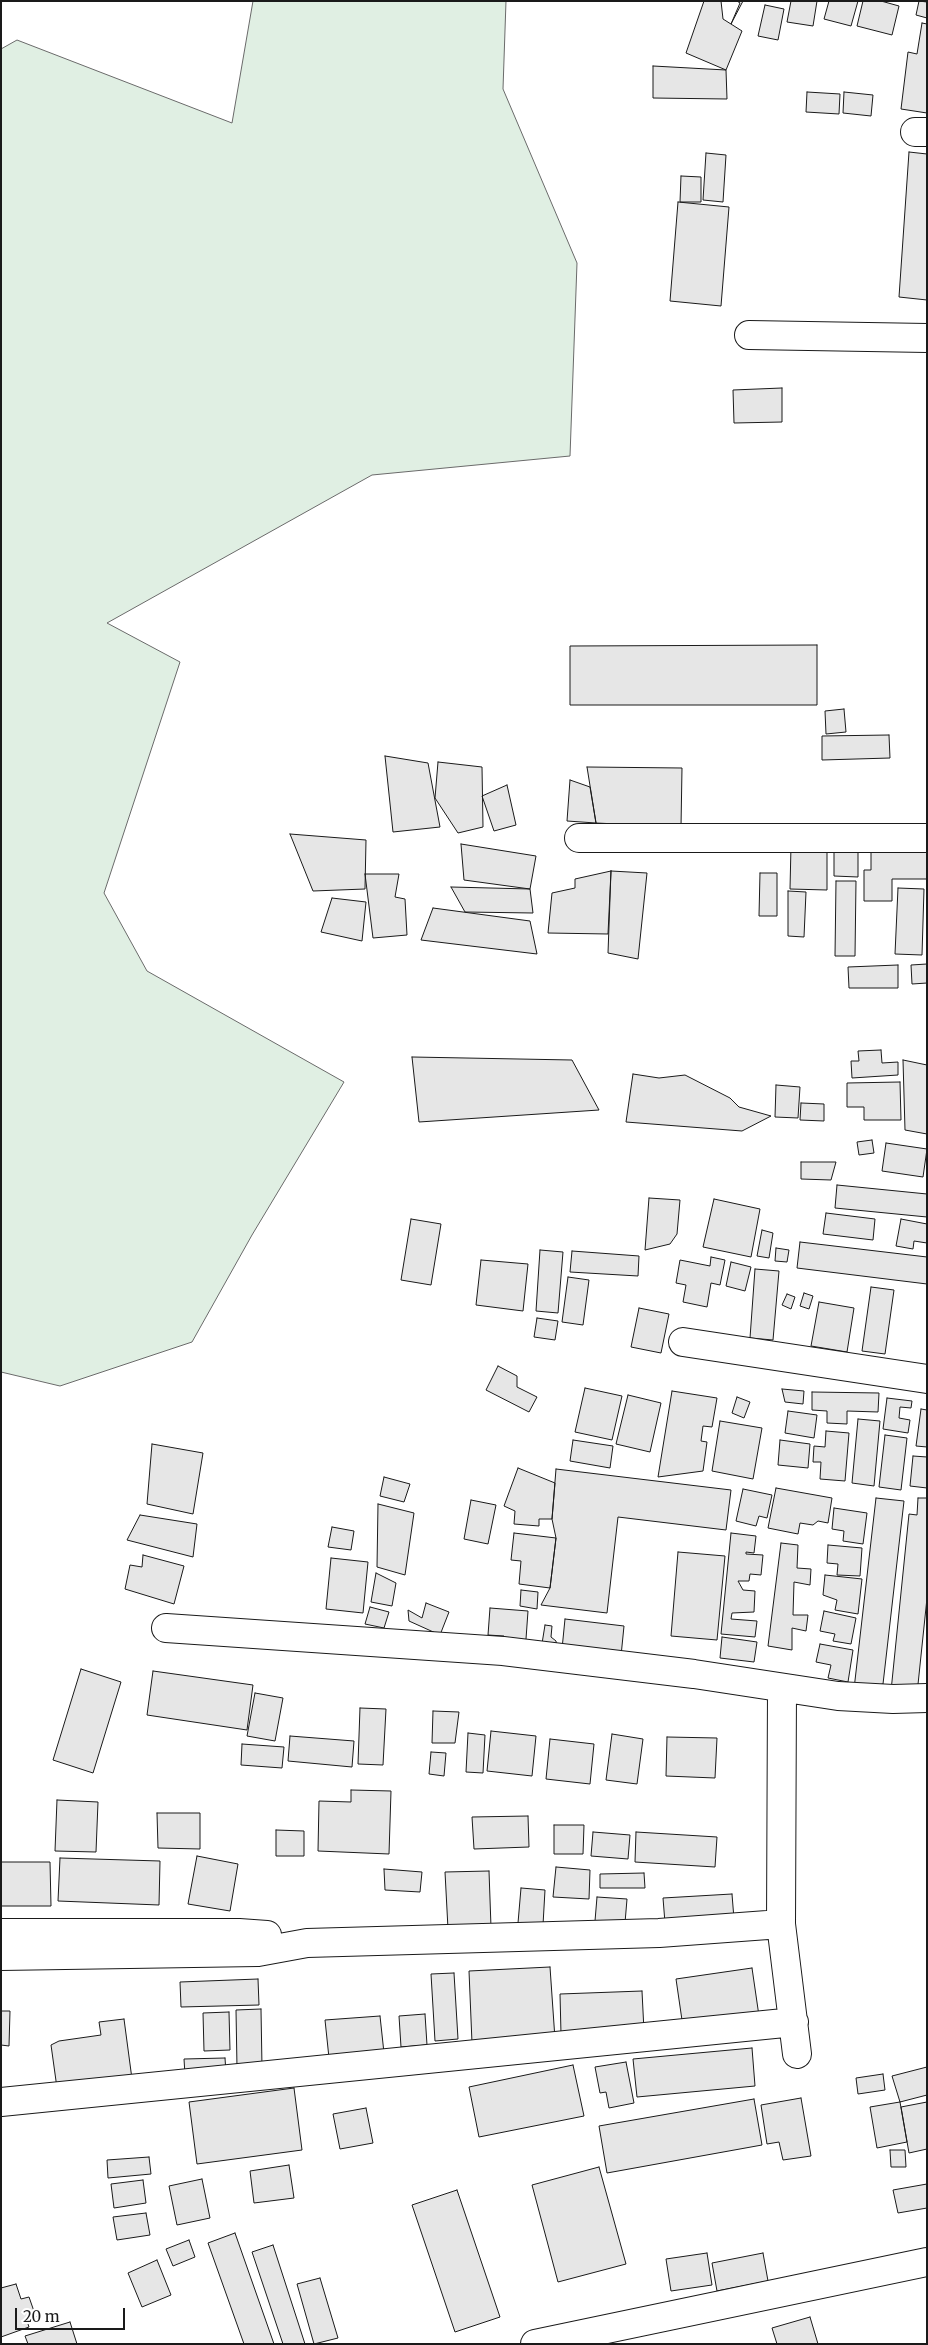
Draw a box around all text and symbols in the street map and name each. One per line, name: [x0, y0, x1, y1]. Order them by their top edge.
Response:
scale bar: [18, 2298, 128, 2330]
text: 20 m: [23, 2307, 60, 2326]

